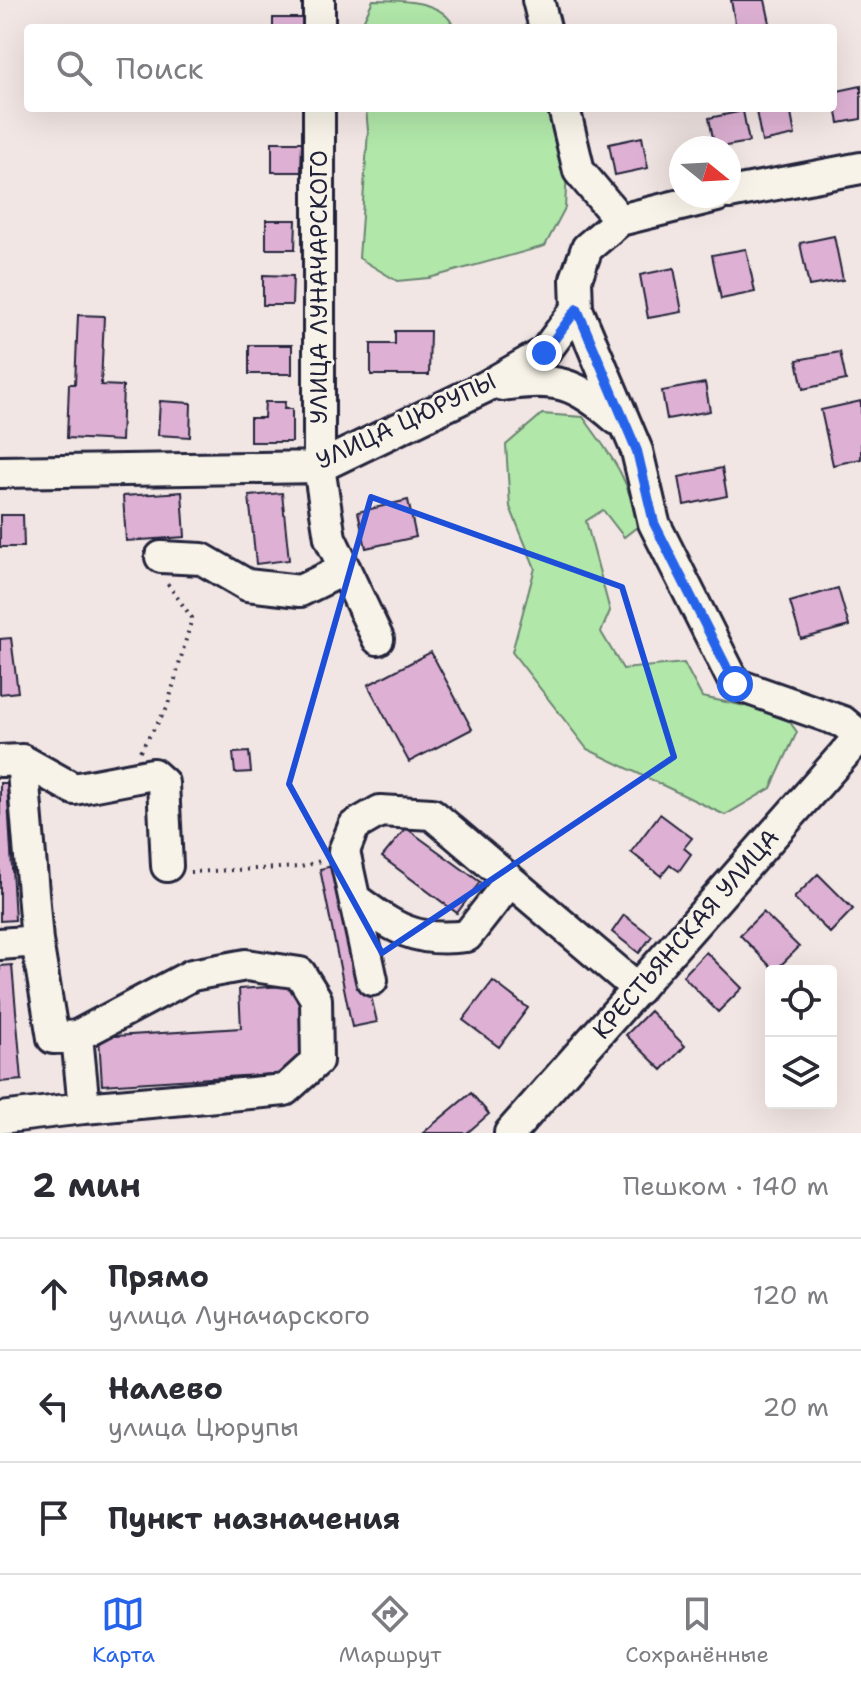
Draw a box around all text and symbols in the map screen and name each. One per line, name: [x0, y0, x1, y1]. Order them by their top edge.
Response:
search box: [24, 24, 837, 112]
icon: search: [52, 46, 96, 90]
text: Поиск: [116, 48, 204, 89]
north arrow: [669, 136, 741, 208]
street label: УЛИЦА ЛУНАЧАРСКОГО: [303, 150, 335, 424]
route end: [526, 335, 562, 371]
street label: УЛИЦА ЦЮРУПЫ: [311, 365, 501, 477]
route start: [717, 666, 753, 702]
street label: КРЕСТЬЯНСКАЯ УЛИЦА: [586, 822, 786, 1046]
map controls: [765, 965, 837, 1109]
button: locate: [765, 965, 837, 1037]
button: layers: [765, 1037, 837, 1109]
text: 2 мин: [32, 1162, 141, 1208]
text: Пешком · 140 m: [623, 1168, 829, 1203]
text: Прямо: [108, 1256, 209, 1297]
icon: ahead: [32, 1272, 76, 1316]
text: 120 m: [753, 1277, 829, 1312]
text: улица Луначарского: [108, 1297, 370, 1332]
text: Налево: [108, 1368, 223, 1409]
icon: left: [32, 1384, 76, 1428]
text: 20 m: [762, 1389, 829, 1424]
text: улица Цюрупы: [108, 1409, 299, 1444]
icon: arrive: [32, 1496, 76, 1540]
text: Пункт назначения: [108, 1498, 400, 1539]
tab: Карта: [92, 1592, 155, 1669]
tab: Маршрут: [339, 1592, 441, 1669]
tab: Сохранённые: [625, 1592, 769, 1669]

